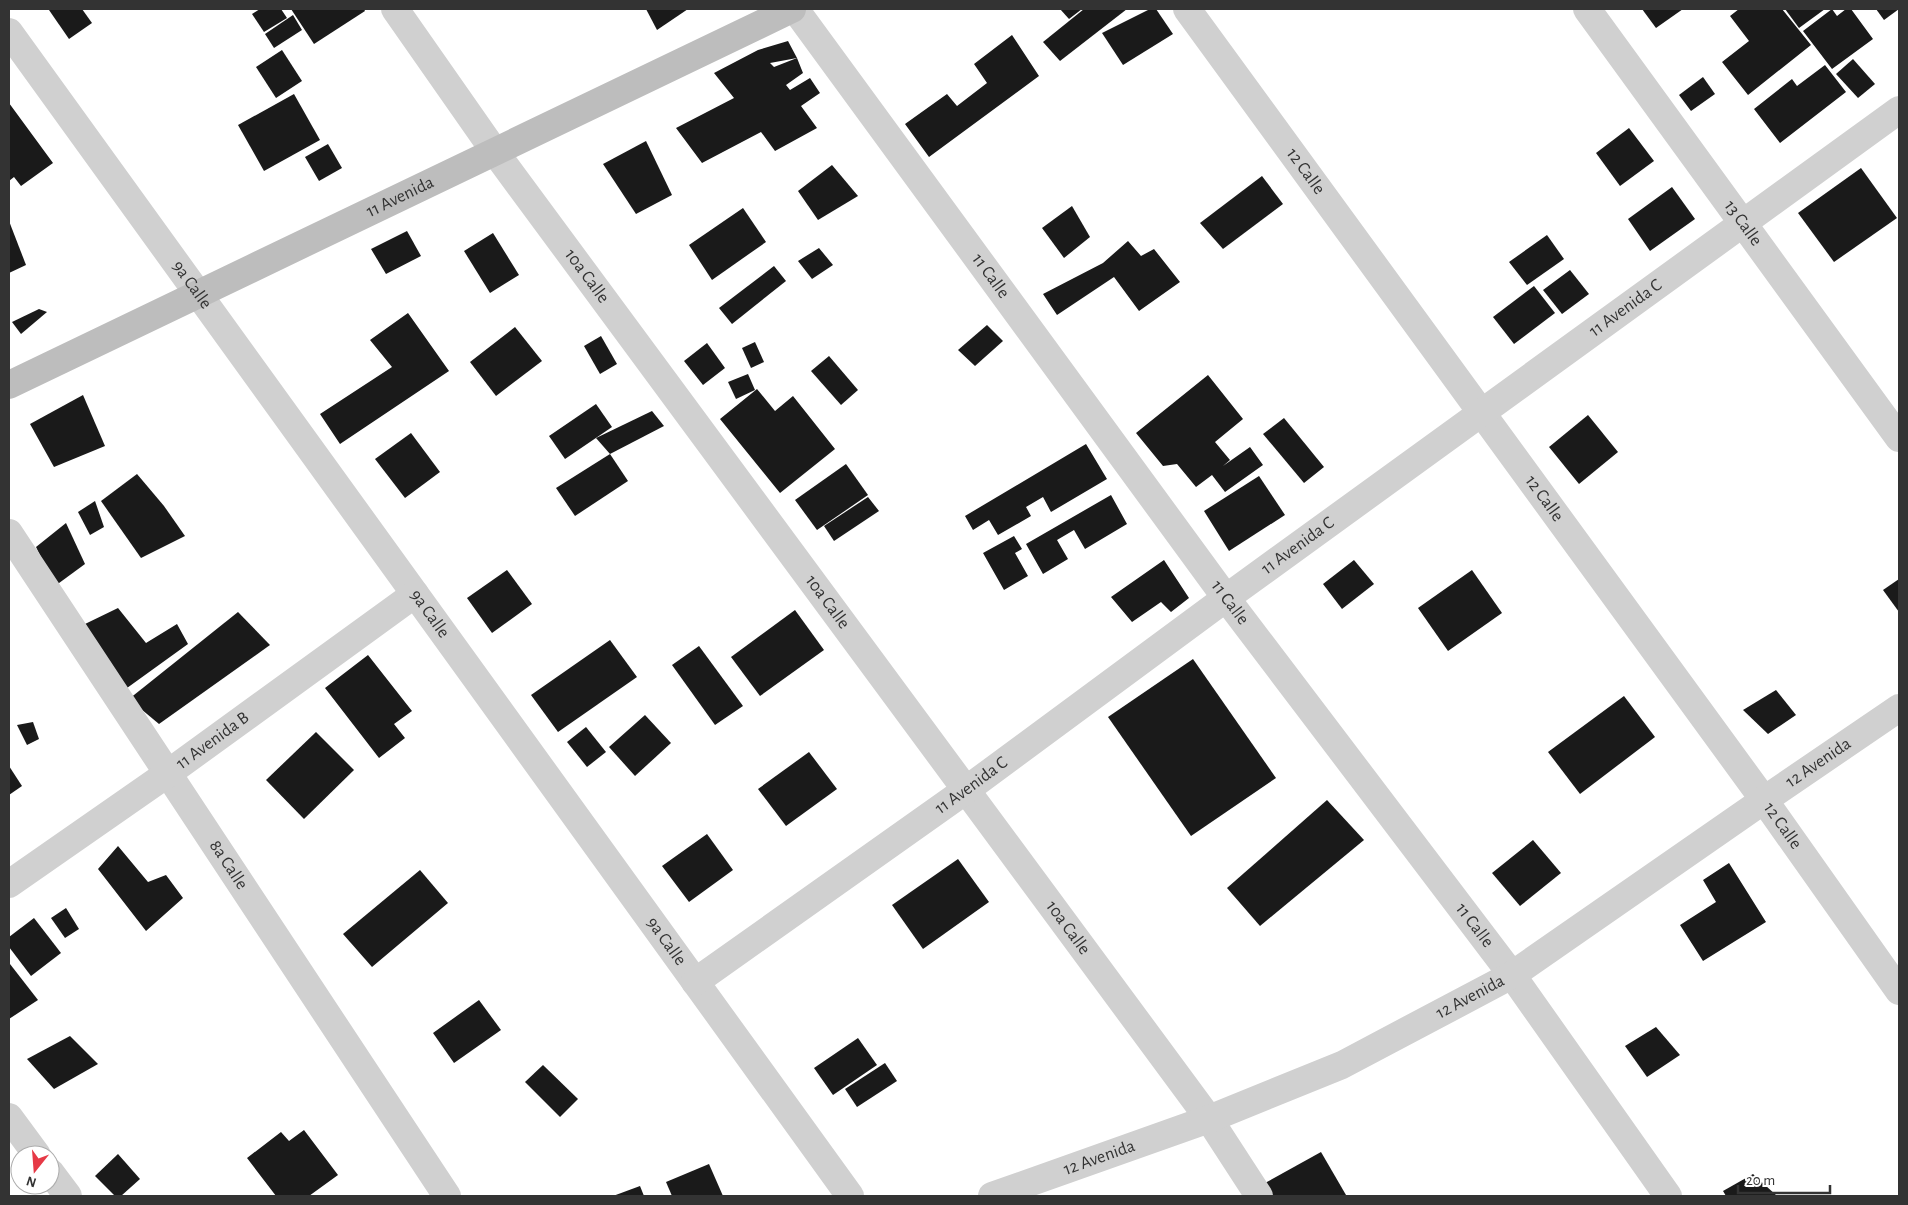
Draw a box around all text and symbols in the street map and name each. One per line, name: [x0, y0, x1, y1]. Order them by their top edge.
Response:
street label: 12 Calle: [1283, 145, 1328, 198]
street label: 11 Avenida: [364, 173, 437, 221]
street label: 13 Calle: [1720, 197, 1765, 249]
street label: 10a Calle: [561, 246, 612, 307]
street label: 11 Calle: [968, 251, 1013, 302]
street label: 9a Calle: [168, 257, 215, 312]
street label: 11 Avenida C: [1586, 276, 1665, 340]
street label: 12 Calle: [1521, 472, 1567, 525]
street label: 11 Avenida C: [1258, 514, 1337, 578]
street label: 10a Calle: [802, 572, 853, 632]
street label: 11 Calle: [1208, 577, 1252, 628]
street label: 9a Calle: [406, 587, 453, 641]
street label: 11 Avenida B: [173, 709, 252, 773]
street label: 12 Avenida: [1783, 734, 1854, 791]
street label: 11 Avenida C: [932, 753, 1011, 818]
street label: 12 Calle: [1760, 800, 1805, 853]
street label: 8a Calle: [206, 837, 251, 893]
street label: 10a Calle: [1042, 898, 1094, 958]
street label: 11 Calle: [1452, 900, 1497, 951]
street label: 9a Calle: [643, 914, 689, 969]
street label: 12 Avenida: [1433, 972, 1507, 1022]
street label: 12 Avenida: [1061, 1137, 1138, 1179]
north arrow: [10, 1145, 60, 1195]
scale bar: [1738, 1162, 1830, 1194]
text: N: [25, 1173, 38, 1190]
text: 20 m: [1746, 1173, 1775, 1188]

